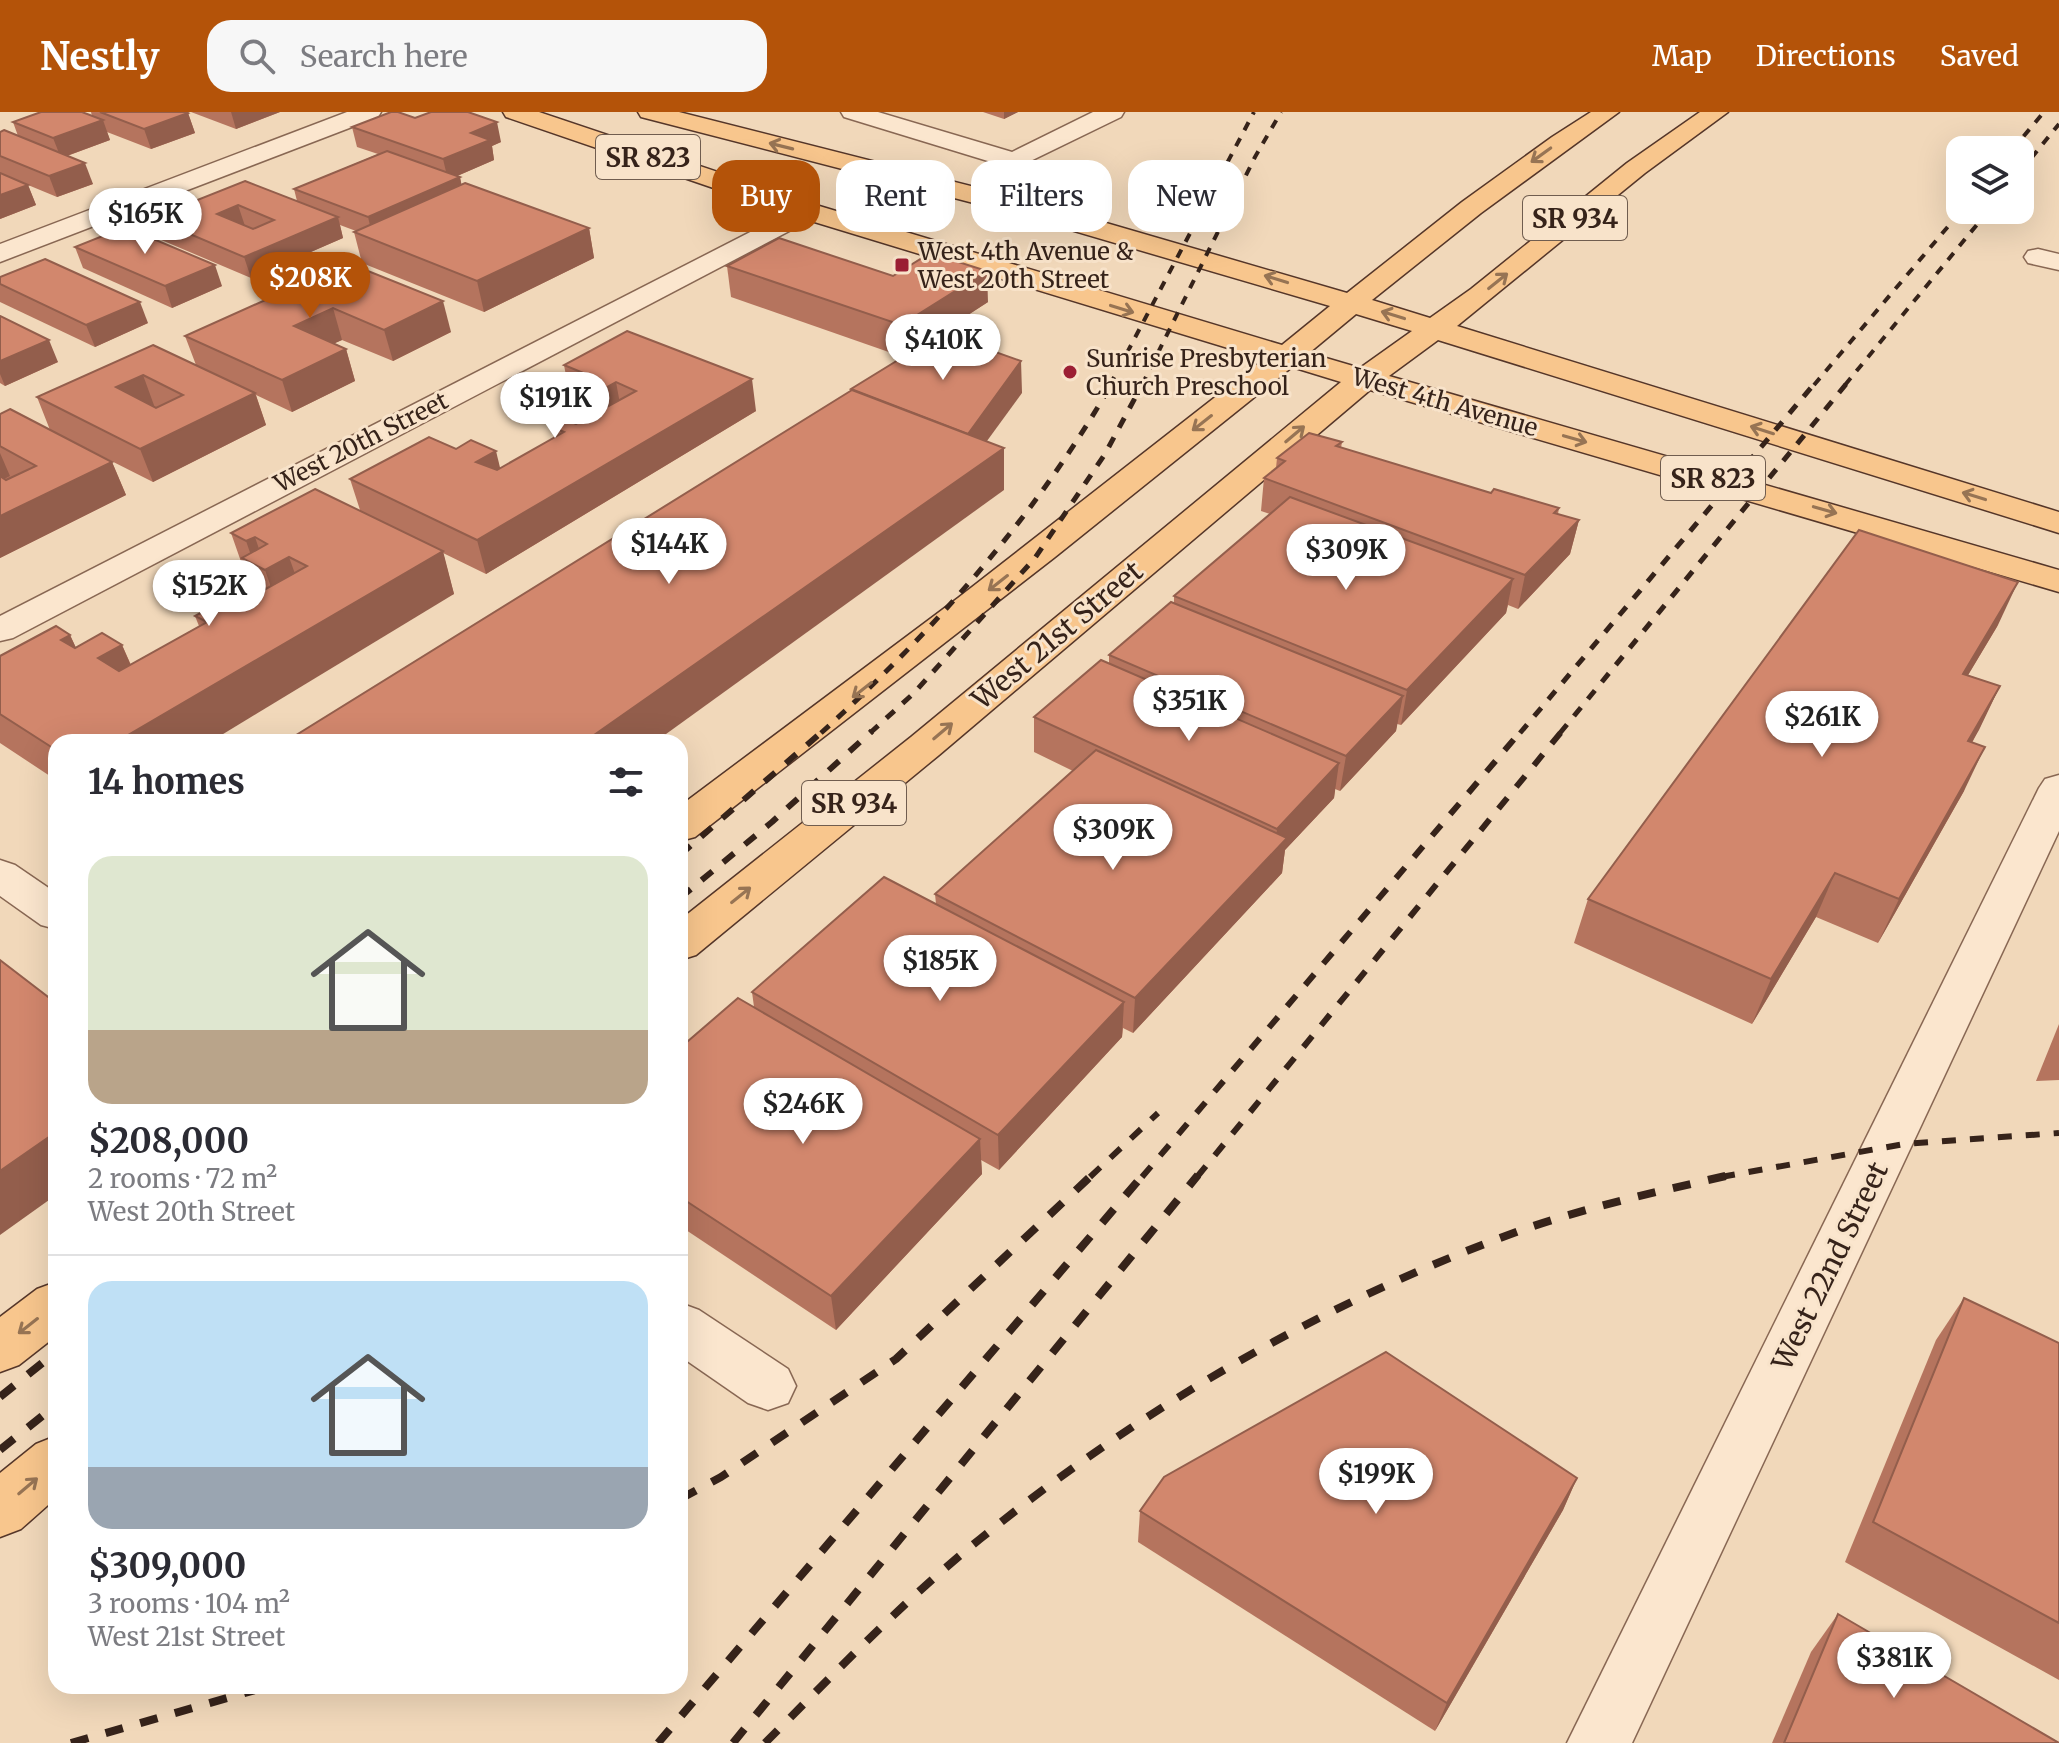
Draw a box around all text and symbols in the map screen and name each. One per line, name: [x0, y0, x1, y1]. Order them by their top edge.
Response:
search box: [207, 20, 767, 92]
text: Nestly: [40, 33, 159, 80]
icon: search: [235, 34, 279, 78]
text: Search here: [299, 37, 468, 75]
text: Map: [1652, 38, 1712, 74]
text: Directions: [1756, 38, 1896, 74]
text: Saved: [1940, 38, 2019, 74]
road number: SR 823: [596, 135, 700, 179]
map controls: [1946, 136, 2034, 224]
button: layers: [1946, 136, 2034, 224]
one-way arrow: [769, 138, 795, 153]
one-way arrow: [1531, 146, 1553, 163]
chip: Buy: [712, 160, 820, 232]
chip: Rent: [836, 160, 955, 232]
chip: Filters: [971, 160, 1112, 232]
chip: New: [1128, 160, 1244, 232]
pin: $165K: [89, 188, 201, 256]
road number: SR 934: [1523, 196, 1627, 240]
text: $165K: [107, 197, 183, 230]
place label: West 4th Avenue & West 20th Street: [917, 236, 1134, 295]
pin: $208K: [254, 252, 366, 320]
marker: West 4th Avenue & West 20th Street: [893, 256, 911, 274]
text: $208K: [268, 261, 352, 294]
one-way arrow: [1263, 271, 1289, 286]
one-way arrow: [1487, 272, 1507, 290]
one-way arrow: [1109, 302, 1135, 317]
one-way arrow: [1380, 307, 1406, 322]
pin: $410K: [887, 314, 999, 382]
text: $410K: [904, 323, 982, 356]
place label: Sunrise Presbyterian Church Preschool: [1086, 343, 1327, 402]
street label: West 4th Avenue: [1348, 360, 1541, 443]
marker: Sunrise Presbyterian Church Preschool: [1061, 363, 1079, 381]
pin: $191K: [499, 372, 611, 440]
text: $191K: [518, 381, 592, 414]
street label: West 20th Street: [268, 385, 454, 500]
one-way arrow: [1192, 414, 1214, 431]
one-way arrow: [1750, 421, 1775, 436]
one-way arrow: [1284, 425, 1305, 443]
one-way arrow: [1561, 432, 1587, 447]
road number: SR 823: [1661, 456, 1765, 500]
one-way arrow: [1962, 488, 1988, 503]
one-way arrow: [1811, 503, 1837, 518]
pin: $144K: [613, 518, 725, 586]
pin: $309K: [1290, 524, 1402, 592]
text: $144K: [630, 527, 708, 560]
text: $309K: [1305, 533, 1387, 566]
street label: West 21st Street: [963, 553, 1150, 718]
pin: $152K: [153, 560, 265, 628]
text: $152K: [171, 569, 247, 602]
one-way arrow: [988, 574, 1009, 592]
pin: $351K: [1133, 675, 1245, 743]
one-way arrow: [852, 681, 873, 698]
text: $351K: [1151, 684, 1227, 717]
pin: $261K: [1766, 691, 1878, 759]
text: $261K: [1783, 700, 1861, 733]
one-way arrow: [932, 722, 952, 740]
icon: filters: [604, 760, 648, 804]
text: 14 homes: [88, 761, 245, 803]
road number: SR 934: [802, 781, 906, 825]
pin: $309K: [1057, 804, 1169, 872]
text: $309K: [1072, 813, 1154, 846]
one-way arrow: [730, 886, 751, 904]
icon: home: [296, 908, 440, 1052]
pin: $185K: [884, 935, 996, 1003]
text: $185K: [902, 944, 978, 977]
pin: $246K: [747, 1078, 859, 1146]
text: $246K: [762, 1087, 844, 1120]
text: $208,000: [88, 1120, 249, 1162]
street label: West 22nd Street: [1763, 1156, 1896, 1377]
text: 2 rooms · 72 m²: [88, 1162, 277, 1195]
text: West 20th Street: [88, 1195, 295, 1228]
one-way arrow: [18, 1318, 39, 1335]
icon: home: [296, 1333, 440, 1477]
pin: $199K: [1320, 1448, 1432, 1516]
text: $199K: [1337, 1457, 1415, 1490]
one-way arrow: [17, 1477, 38, 1495]
text: $309,000: [88, 1545, 246, 1587]
text: 3 rooms · 104 m²: [88, 1587, 290, 1620]
text: West 21st Street: [88, 1620, 285, 1653]
pin: $381K: [1838, 1632, 1950, 1700]
text: $381K: [1855, 1641, 1933, 1674]

